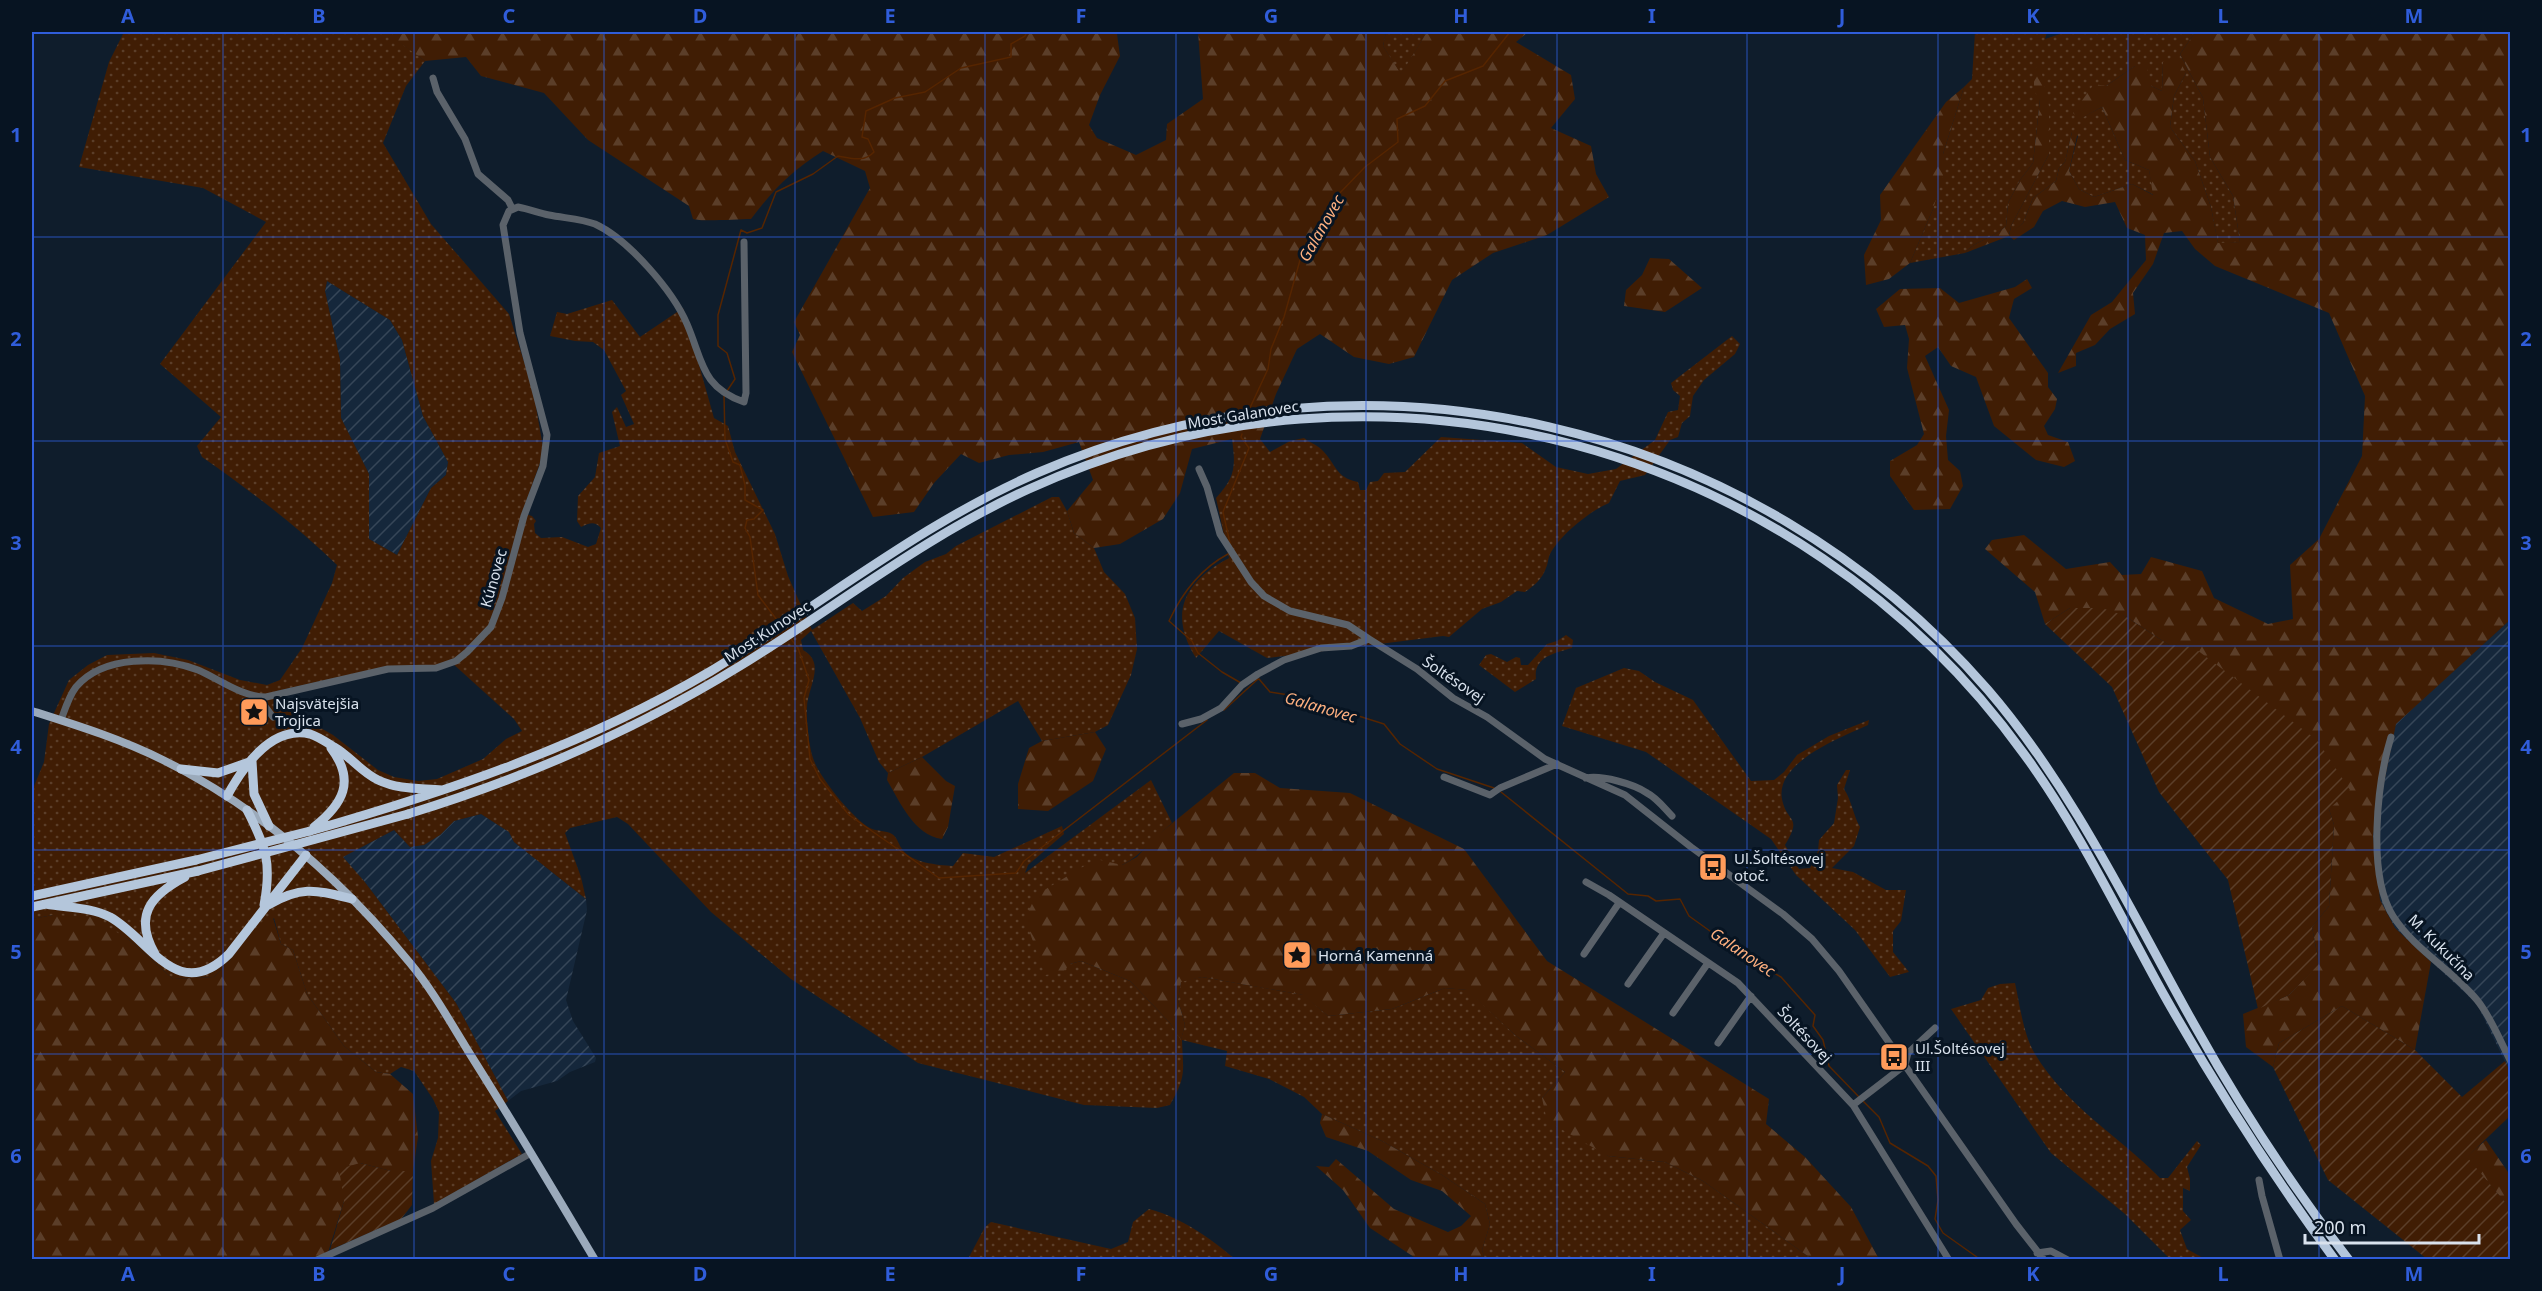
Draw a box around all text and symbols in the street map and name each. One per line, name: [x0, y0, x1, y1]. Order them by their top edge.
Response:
text: A: [121, 2, 135, 29]
text: B: [312, 2, 326, 29]
text: C: [503, 2, 516, 29]
text: D: [693, 2, 707, 29]
text: E: [884, 2, 896, 29]
text: F: [1076, 2, 1086, 29]
text: G: [1264, 2, 1278, 29]
text: H: [1453, 2, 1469, 29]
text: I: [1648, 2, 1656, 29]
text: J: [1837, 2, 1845, 29]
text: K: [2026, 2, 2040, 29]
text: L: [2217, 2, 2229, 29]
text: M: [2405, 2, 2423, 29]
text: 1: [10, 121, 22, 148]
text: 1: [2520, 121, 2532, 148]
water label: Galanovec: [1293, 190, 1349, 265]
text: 2: [10, 325, 22, 352]
text: 2: [2520, 325, 2532, 352]
street label: Most Galanovec: [1186, 395, 1300, 433]
text: 3: [10, 529, 22, 556]
text: 3: [2520, 529, 2532, 556]
street label: Kúnovec: [475, 546, 511, 610]
street label: Most Kunovec: [720, 596, 814, 666]
street label: Šoltésovej: [1419, 651, 1489, 707]
water label: Galanovec: [1282, 686, 1360, 728]
place label: Najsvätejšia Trojica: [275, 693, 359, 730]
place icon: Najsvätejšia Trojica: [238, 696, 270, 728]
text: 4: [10, 733, 22, 760]
text: 4: [2520, 733, 2532, 760]
place label: Ul.Šoltésovej otoč.: [1734, 848, 1824, 885]
bus stop icon: Ul.Šoltésovej otoč.: [1697, 851, 1729, 883]
street label: M. Kukučína: [2404, 909, 2480, 985]
water label: Galanovec: [1706, 922, 1780, 982]
text: 5: [10, 938, 22, 965]
text: 5: [2520, 938, 2532, 965]
place icon: Horná Kamenná: [1281, 939, 1313, 971]
place label: Horná Kamenná: [1318, 945, 1433, 965]
street label: Šoltésovej: [1773, 1001, 1837, 1067]
place label: Ul.Šoltésovej III: [1915, 1038, 2005, 1075]
bus stop icon: Ul.Šoltésovej III: [1878, 1041, 1910, 1073]
text: 6: [10, 1142, 22, 1169]
text: 6: [2520, 1142, 2532, 1169]
scale bar: [2305, 1207, 2479, 1245]
text: 200 m: [2314, 1215, 2366, 1239]
text: A: [121, 1260, 135, 1287]
text: B: [312, 1260, 326, 1287]
text: C: [503, 1260, 516, 1287]
text: D: [693, 1260, 707, 1287]
text: E: [884, 1260, 896, 1287]
text: F: [1076, 1260, 1086, 1287]
text: G: [1264, 1260, 1278, 1287]
text: H: [1453, 1260, 1469, 1287]
text: I: [1648, 1260, 1656, 1287]
text: J: [1837, 1260, 1845, 1287]
text: K: [2026, 1260, 2040, 1287]
text: L: [2217, 1260, 2229, 1287]
text: M: [2405, 1260, 2423, 1287]

